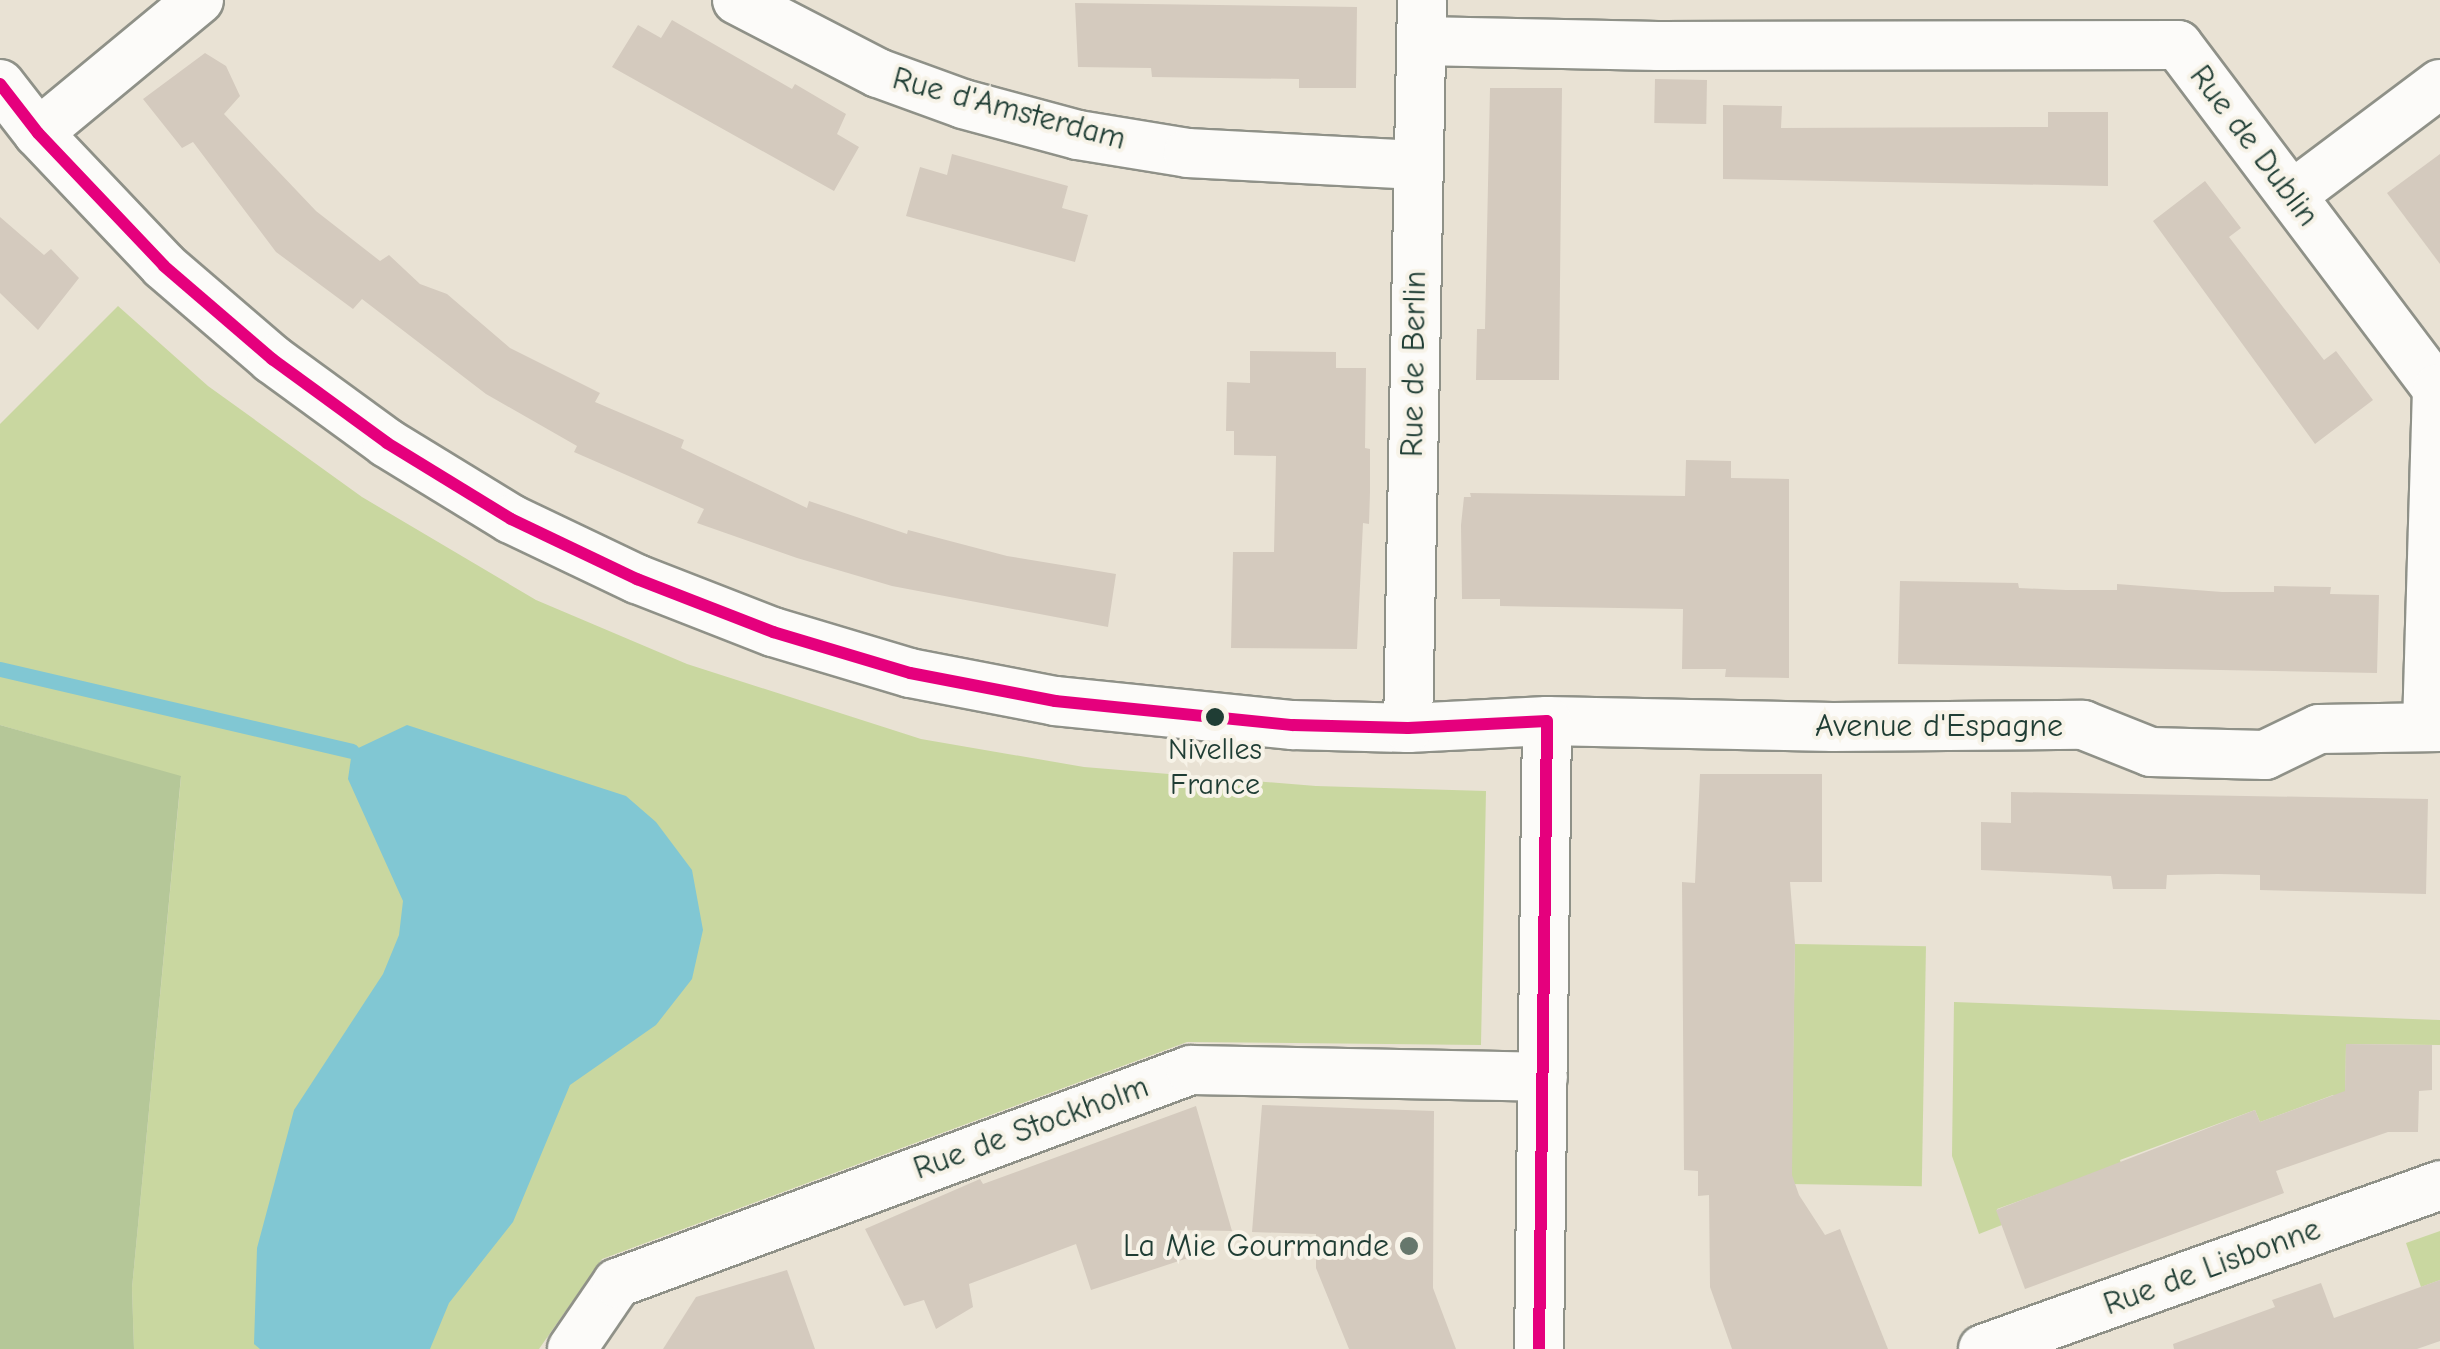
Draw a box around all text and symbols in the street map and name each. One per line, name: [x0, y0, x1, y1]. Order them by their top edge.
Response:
street label: Rue de Dublin: [2181, 58, 2327, 234]
street label: Rue d'Amsterdam: [888, 59, 1130, 159]
street label: Rue de Berlin: [1393, 270, 1435, 458]
marker: Nivelles France: [1205, 707, 1225, 727]
street label: Avenue d'Espagne: [1815, 707, 2063, 745]
place label: Nivelles France: [1168, 732, 1262, 802]
street label: Rue de Stockholm: [908, 1068, 1154, 1188]
street label: Rue de Lisbonne: [2098, 1210, 2326, 1324]
place label: La Mie Gourmande: [1123, 1227, 1389, 1265]
marker: La Mie Gourmande: [1398, 1235, 1420, 1257]

